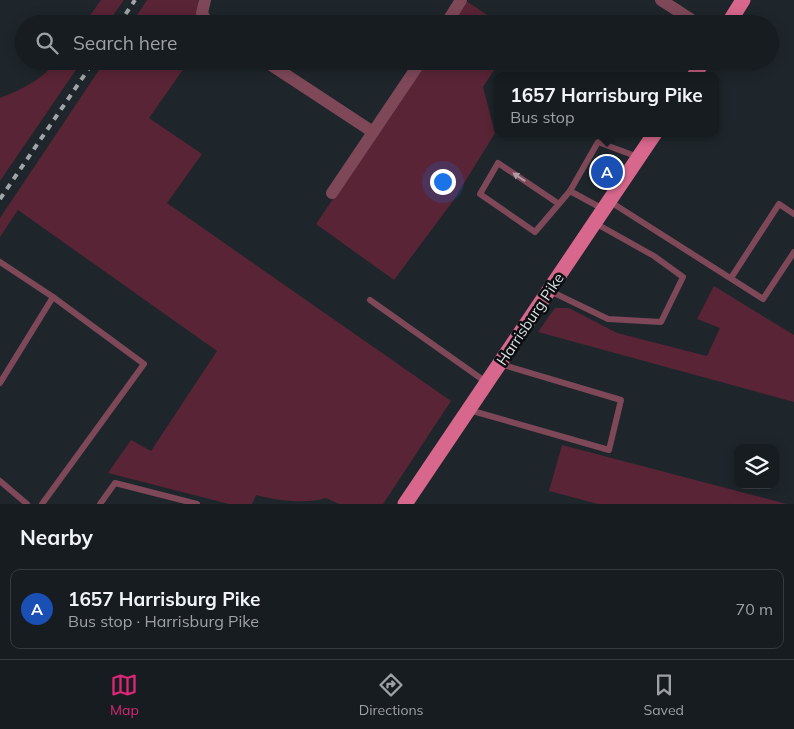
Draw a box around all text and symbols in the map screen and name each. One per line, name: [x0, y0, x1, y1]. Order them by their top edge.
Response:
search box: [15, 15, 779, 70]
icon: search: [33, 29, 61, 57]
text: Search here: [73, 31, 177, 55]
popup: [494, 72, 719, 137]
text: 1657 Harrisburg Pike: [510, 83, 703, 107]
text: Bus stop: [510, 107, 575, 127]
pin: A: [591, 153, 623, 191]
your location: [430, 169, 456, 195]
one-way arrow: [512, 172, 526, 182]
street label: Harrisburg Pike: [492, 269, 568, 369]
map controls: [734, 444, 779, 489]
button: layers: [734, 444, 779, 489]
text: Nearby: [20, 524, 93, 550]
text: 1657 Harrisburg Pike: [68, 587, 260, 611]
text: A: [31, 599, 43, 619]
text: 70 m: [736, 599, 773, 619]
text: Bus stop · Harrisburg Pike: [68, 611, 259, 631]
tab: Map: [110, 671, 139, 719]
tab: Directions: [359, 671, 424, 719]
tab: Saved: [644, 671, 684, 719]

